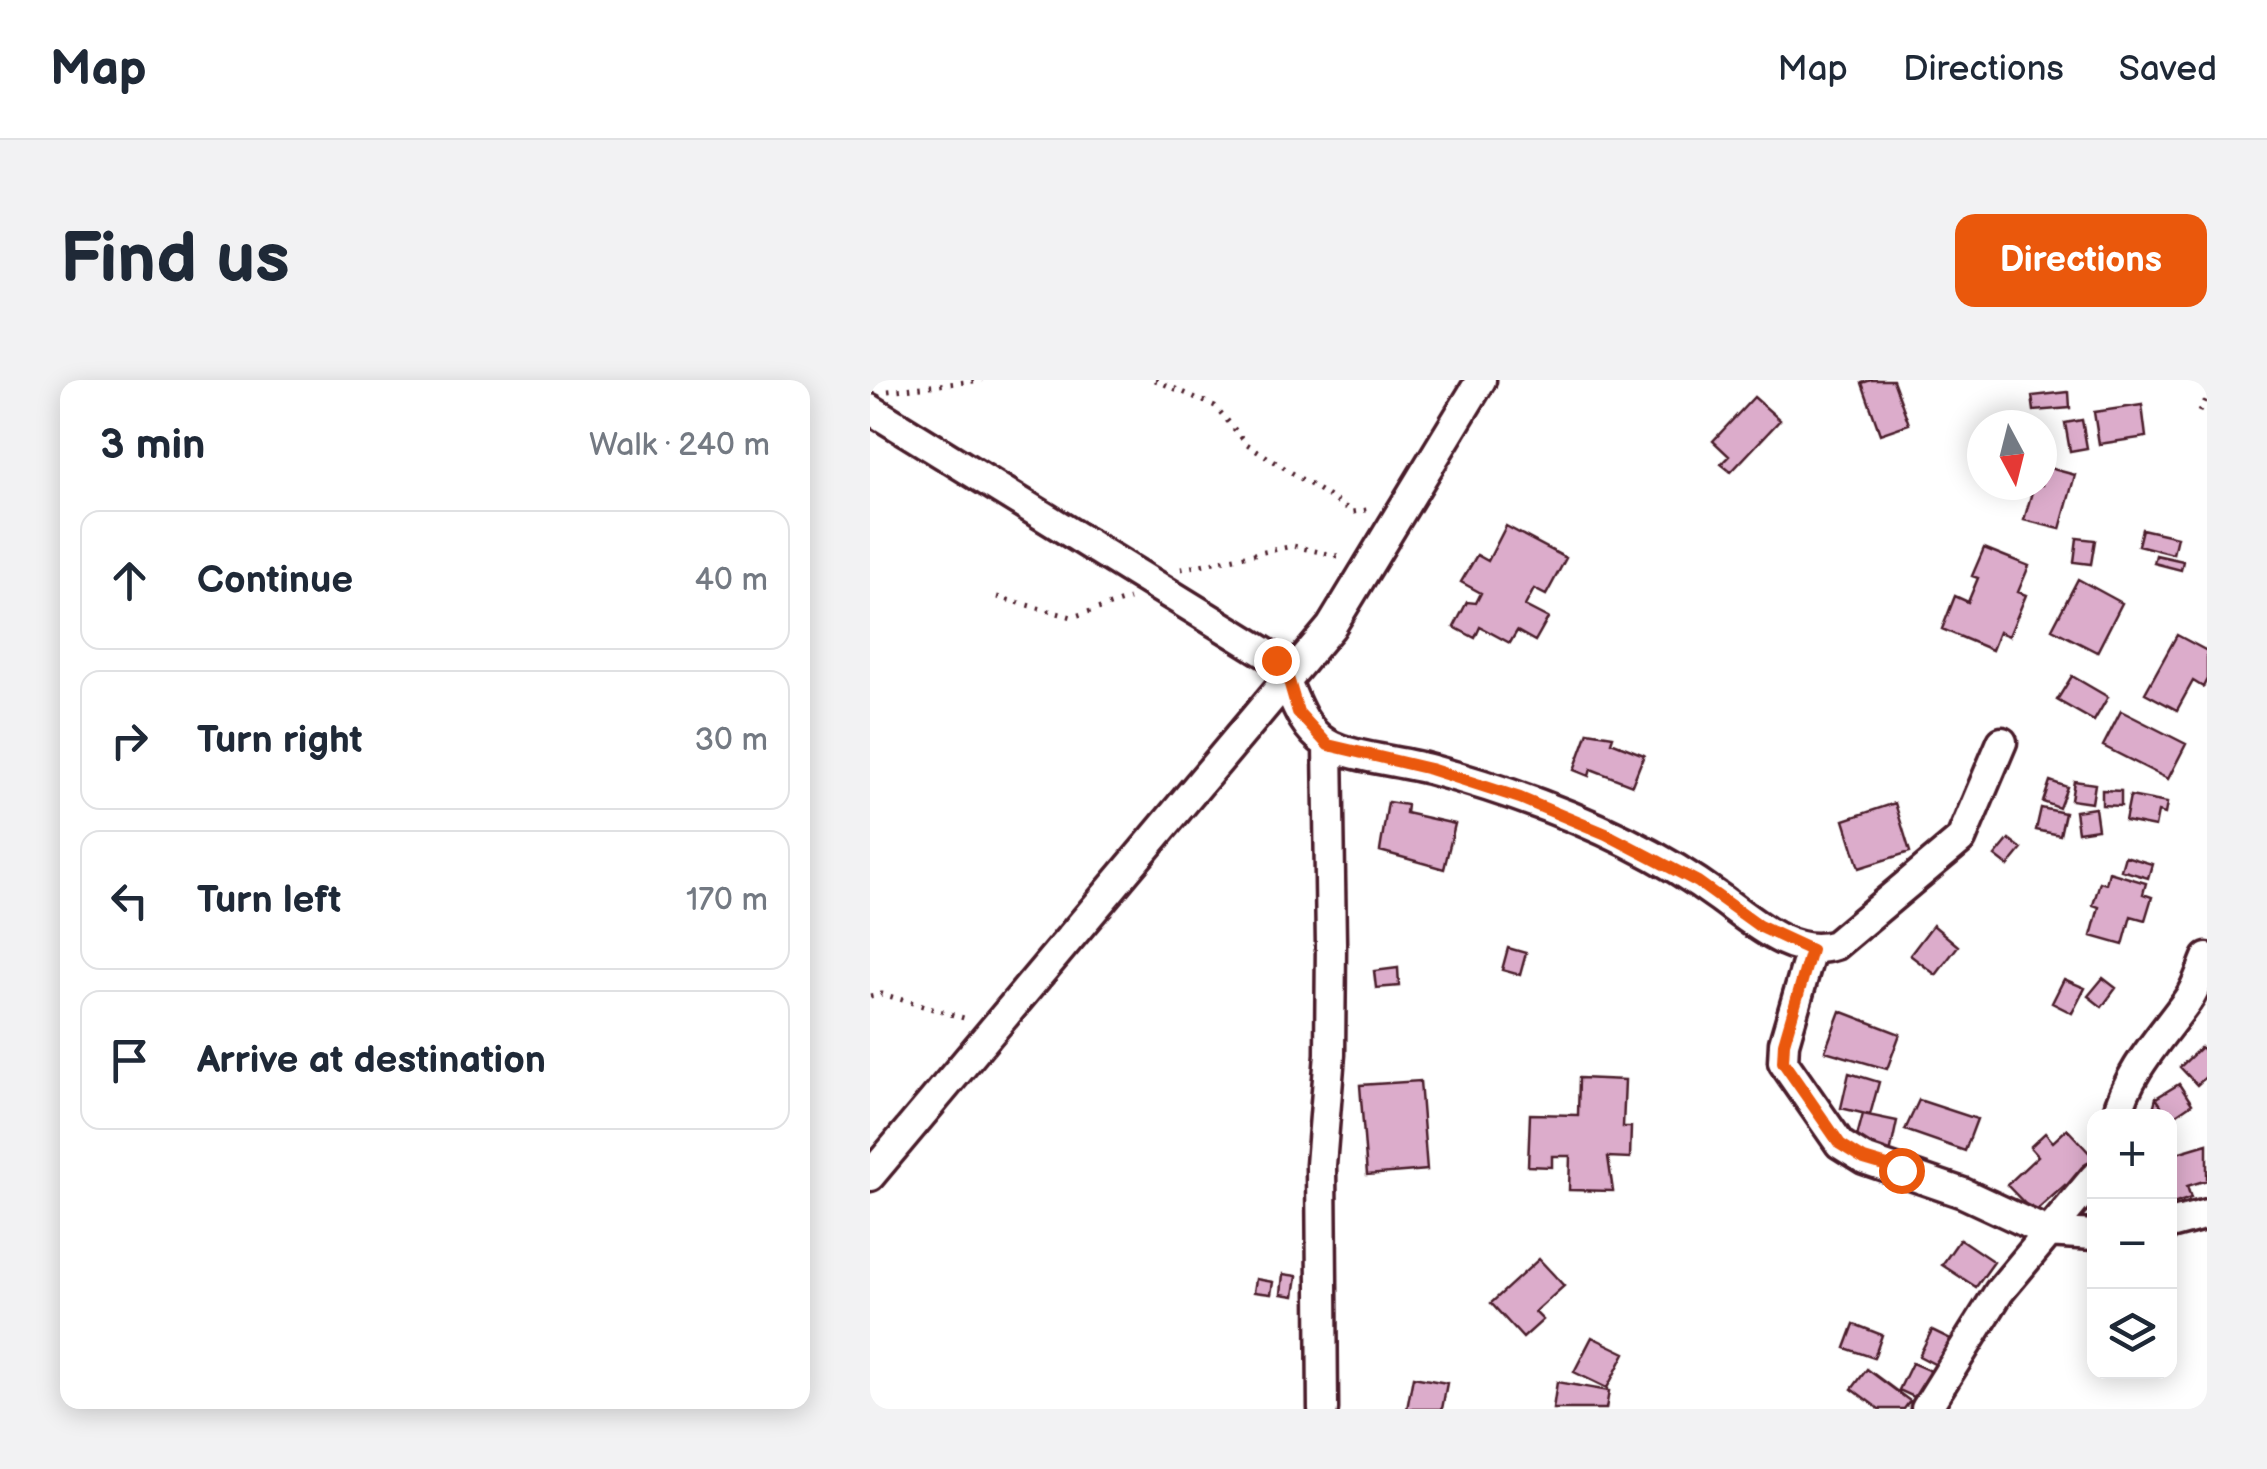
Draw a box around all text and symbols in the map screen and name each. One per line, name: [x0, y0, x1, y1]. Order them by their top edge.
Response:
text: Map: [50, 41, 146, 98]
text: Map: [1778, 48, 1848, 91]
text: Directions: [1903, 48, 2064, 91]
text: Saved: [2119, 48, 2217, 91]
button: Directions: [1955, 214, 2207, 307]
text: Find us: [60, 218, 290, 302]
north arrow: [1967, 410, 2057, 500]
text: 3 min: [100, 420, 205, 471]
text: Walk · 240 m: [589, 426, 770, 465]
icon: ahead: [102, 553, 157, 608]
text: Continue: [197, 558, 353, 603]
text: 40 m: [695, 561, 768, 600]
route end: [1254, 638, 1300, 684]
icon: right: [102, 713, 157, 768]
text: Turn right: [197, 718, 362, 763]
text: 30 m: [694, 721, 768, 760]
icon: left: [102, 873, 157, 928]
text: Turn left: [197, 878, 341, 923]
text: 170 m: [686, 881, 768, 920]
icon: arrive: [102, 1033, 157, 1088]
text: Arrive at destination: [197, 1038, 546, 1083]
map controls: [2087, 1109, 2177, 1379]
button: +: [2087, 1109, 2177, 1199]
route start: [1879, 1148, 1925, 1194]
button: −: [2087, 1199, 2177, 1289]
button: layers: [2087, 1289, 2177, 1379]

